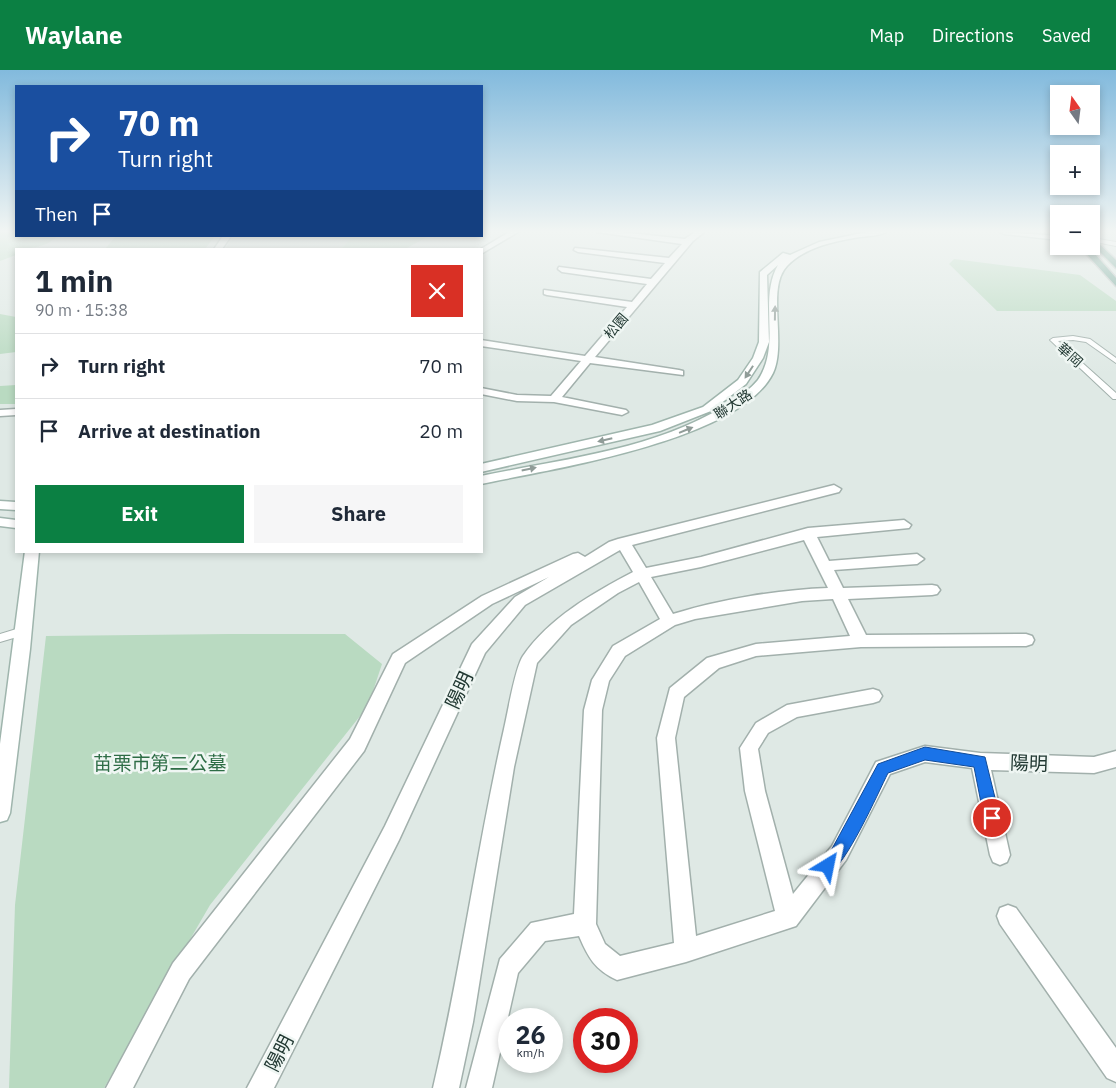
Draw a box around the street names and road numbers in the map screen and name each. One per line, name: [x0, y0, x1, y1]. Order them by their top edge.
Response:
street label: 松園: [600, 309, 632, 343]
street label: 華岡: [1054, 339, 1086, 371]
street label: 聯大路: [710, 385, 756, 423]
street label: 陽明: [440, 668, 478, 712]
street label: 陽明: [1010, 750, 1048, 776]
street label: 陽明: [260, 1031, 298, 1075]

